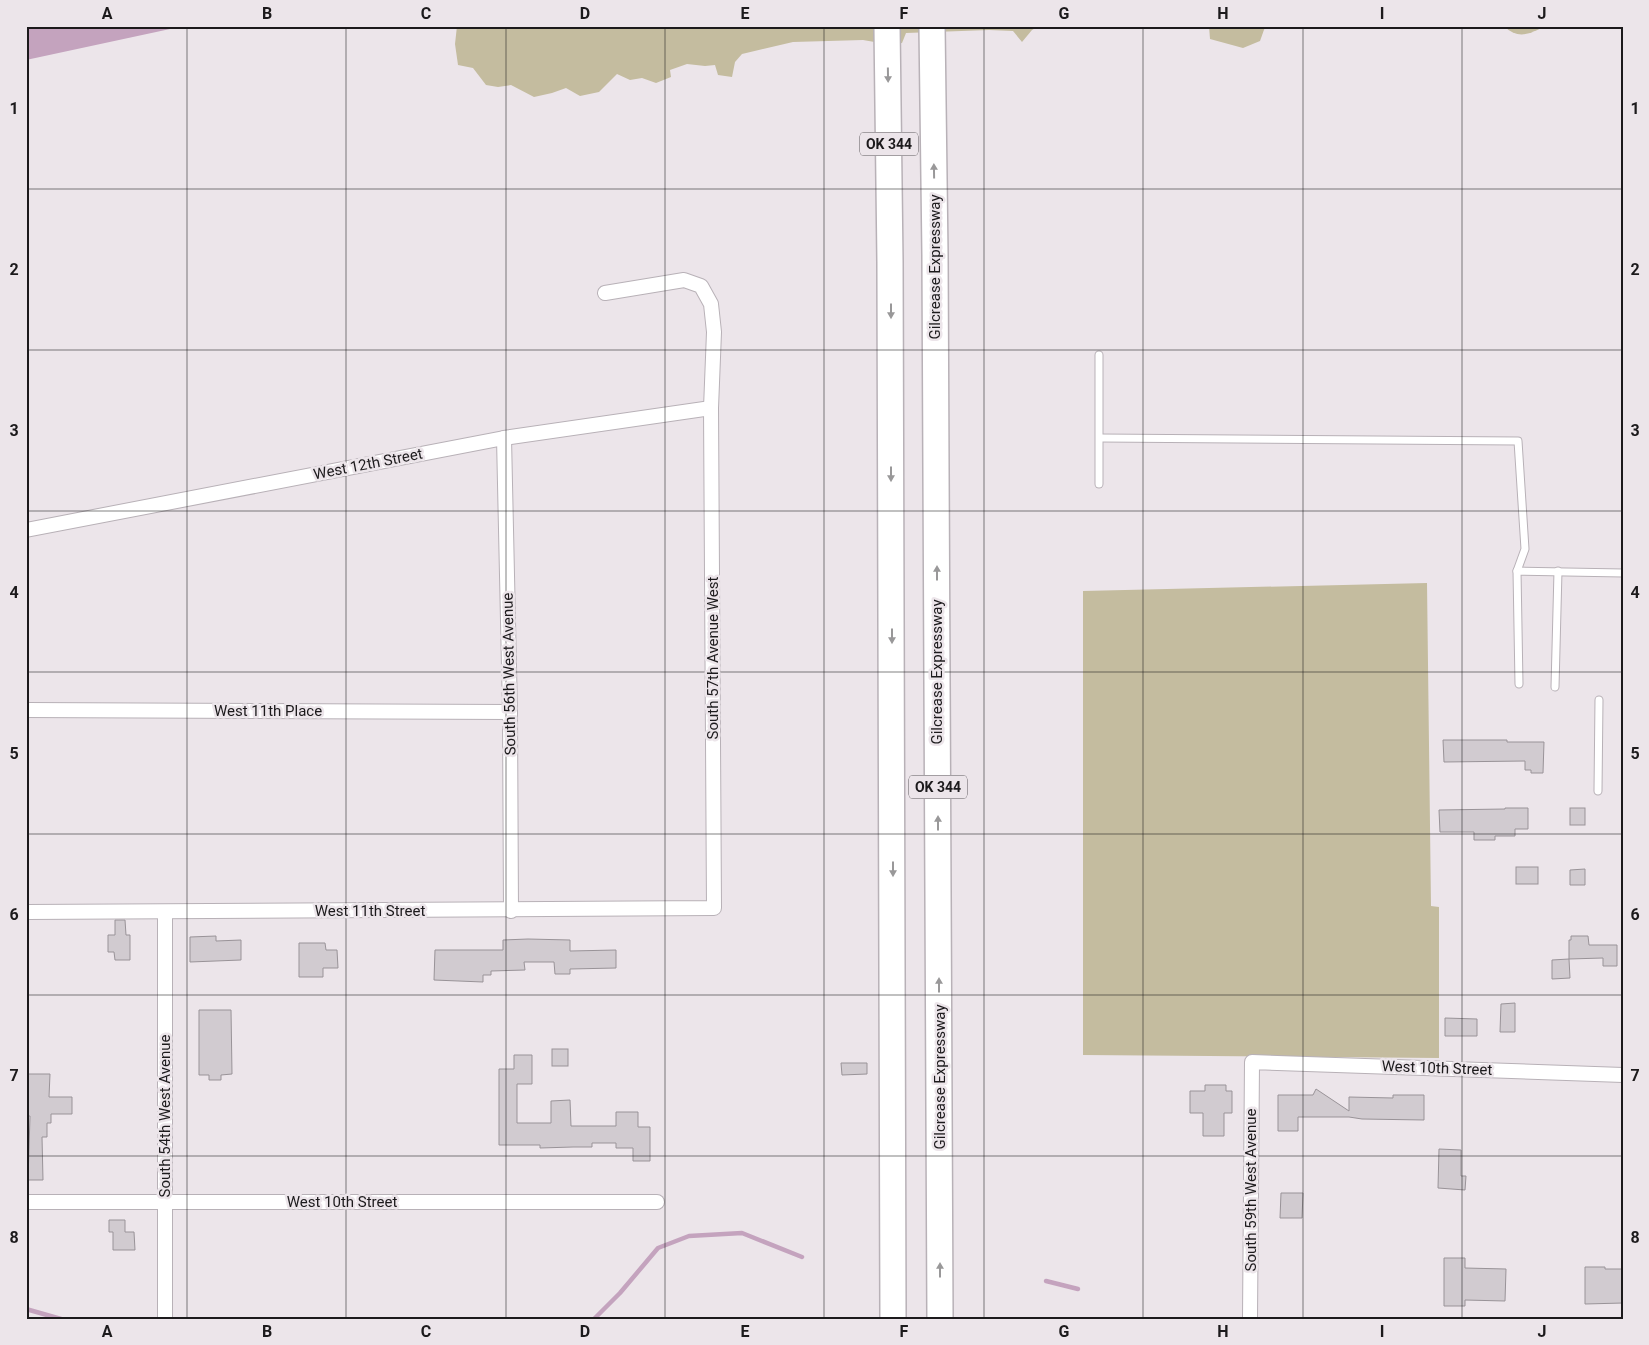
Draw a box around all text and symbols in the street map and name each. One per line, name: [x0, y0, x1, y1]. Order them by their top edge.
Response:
text: A: [102, 4, 113, 23]
text: B: [262, 4, 272, 23]
text: C: [421, 4, 431, 23]
text: D: [580, 4, 590, 23]
text: E: [741, 4, 750, 23]
text: F: [900, 4, 909, 23]
text: G: [1059, 4, 1070, 23]
text: H: [1217, 4, 1229, 23]
text: I: [1380, 4, 1384, 23]
text: J: [1538, 4, 1546, 23]
one-way arrow: [884, 67, 892, 83]
text: 1: [9, 99, 19, 118]
text: 1: [1630, 99, 1640, 118]
road number: OK 344: [860, 132, 918, 156]
one-way arrow: [930, 163, 938, 179]
street label: Gilcrease Expressway: [926, 194, 944, 340]
text: 2: [9, 260, 19, 279]
text: 2: [1630, 260, 1640, 279]
one-way arrow: [887, 303, 895, 319]
text: 3: [9, 421, 19, 440]
text: 3: [1630, 421, 1640, 440]
street label: West 12th Street: [312, 445, 424, 483]
one-way arrow: [887, 466, 895, 482]
one-way arrow: [933, 564, 941, 580]
street label: South 57th Avenue West: [704, 576, 722, 739]
text: 4: [9, 583, 19, 602]
text: 4: [1630, 583, 1640, 602]
street label: South 56th West Avenue: [499, 592, 519, 756]
street label: Gilcrease Expressway: [928, 599, 946, 745]
one-way arrow: [888, 628, 896, 644]
street label: West 11th Place: [214, 702, 322, 720]
text: 5: [9, 744, 19, 763]
text: 5: [1630, 744, 1640, 763]
road number: OK 344: [909, 776, 967, 799]
one-way arrow: [934, 814, 942, 830]
one-way arrow: [889, 861, 897, 877]
street label: West 11th Street: [315, 902, 425, 920]
text: 6: [9, 905, 19, 924]
text: 6: [1630, 905, 1640, 924]
one-way arrow: [935, 977, 943, 993]
street label: Gilcrease Expressway: [931, 1004, 949, 1150]
street label: South 54th West Avenue: [156, 1035, 174, 1197]
street label: West 10th Street: [1381, 1057, 1493, 1079]
text: 7: [9, 1066, 19, 1085]
text: 7: [1630, 1066, 1640, 1085]
street label: South 59th West Avenue: [1242, 1109, 1260, 1271]
street label: West 10th Street: [287, 1193, 397, 1211]
text: 8: [9, 1228, 19, 1247]
text: 8: [1630, 1228, 1640, 1247]
one-way arrow: [936, 1262, 944, 1278]
text: A: [102, 1322, 113, 1341]
text: B: [262, 1322, 272, 1341]
text: C: [421, 1322, 431, 1341]
text: D: [580, 1322, 590, 1341]
text: E: [741, 1322, 750, 1341]
text: F: [900, 1322, 909, 1341]
text: G: [1059, 1322, 1070, 1341]
text: H: [1217, 1322, 1229, 1341]
text: I: [1380, 1322, 1384, 1341]
text: J: [1538, 1322, 1546, 1341]

